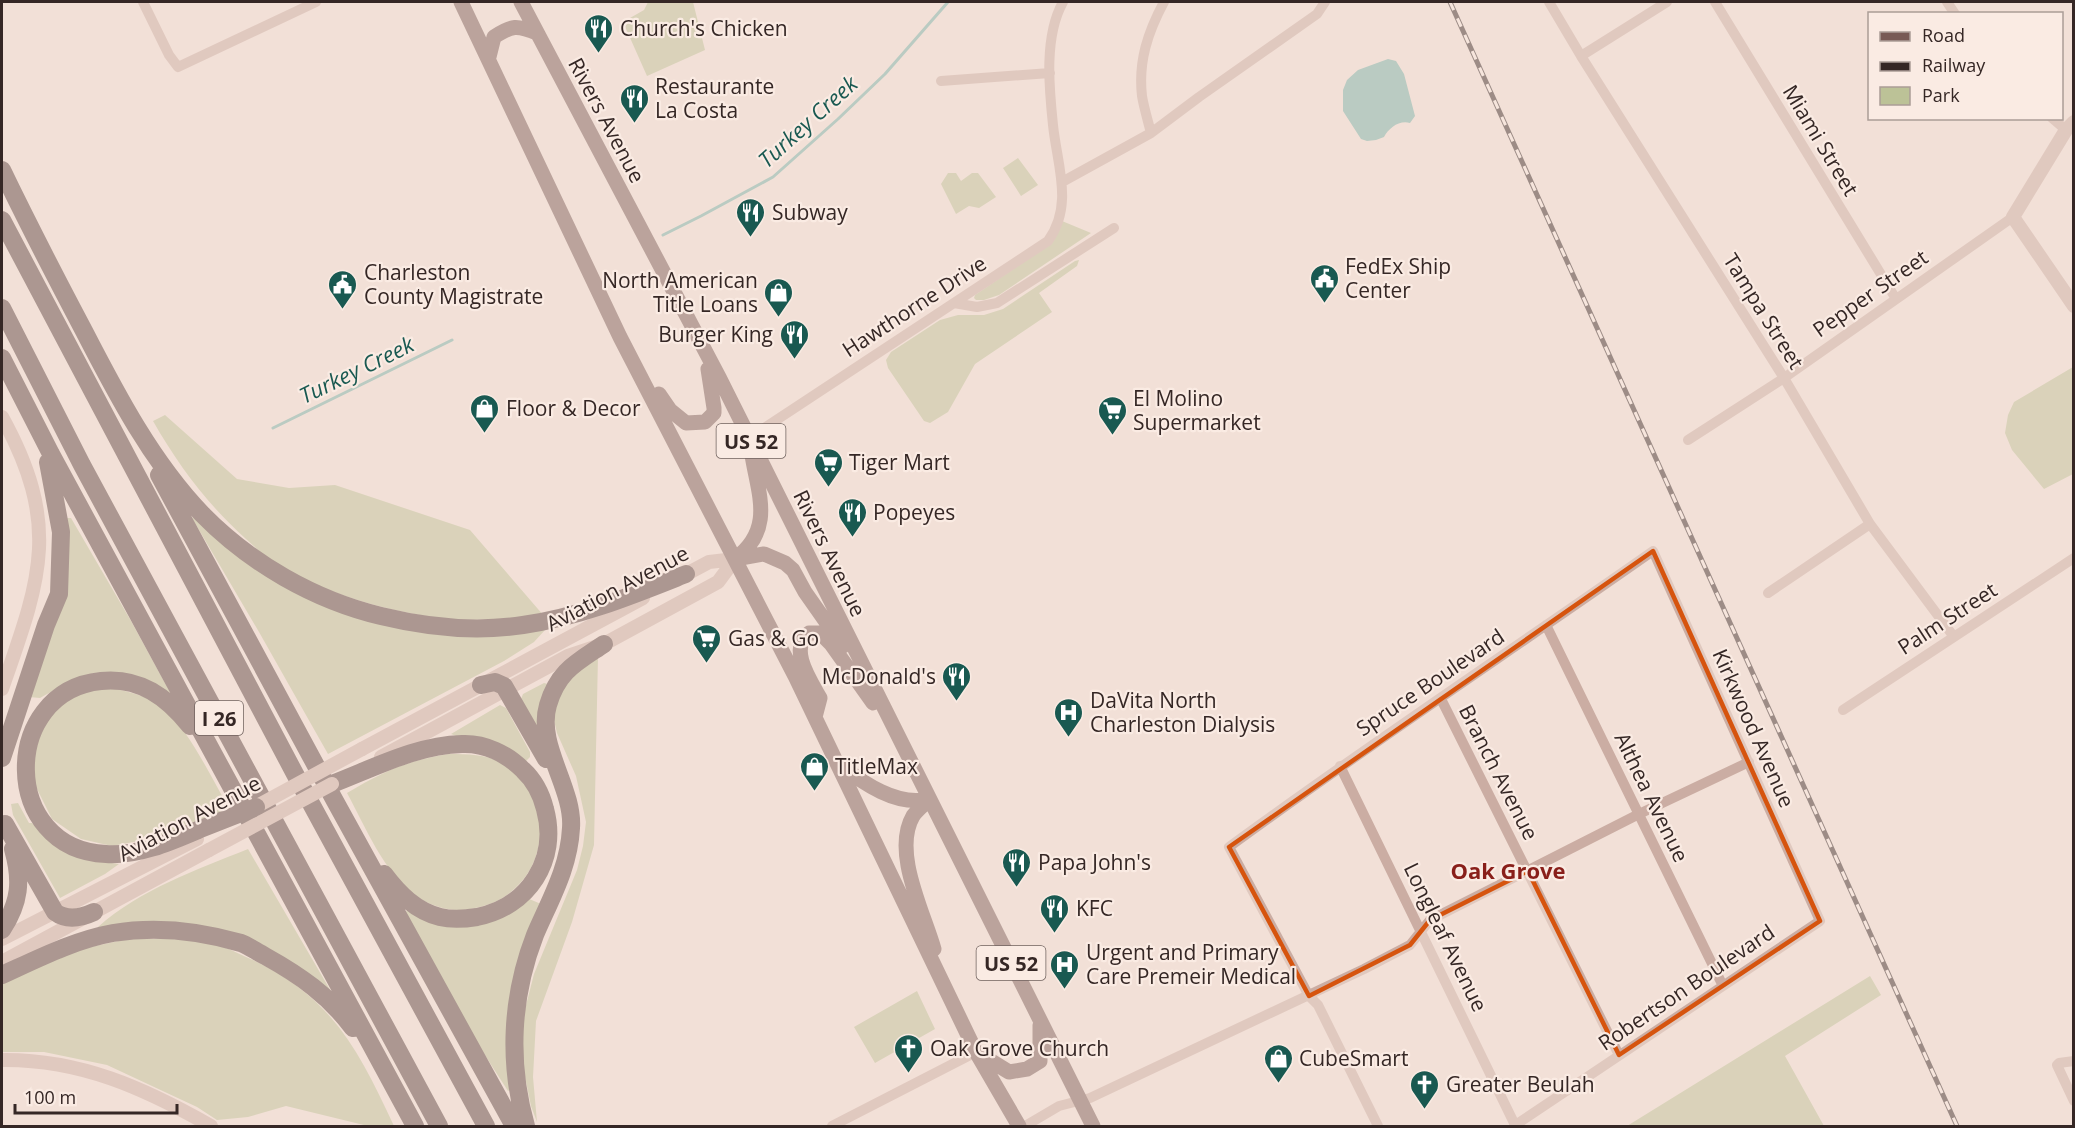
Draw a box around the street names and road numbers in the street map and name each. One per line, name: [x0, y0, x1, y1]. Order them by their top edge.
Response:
street label: Rivers Avenue: [562, 53, 652, 187]
street label: Miami Street: [1777, 79, 1865, 201]
street label: Pepper Street: [1807, 243, 1933, 343]
street label: Tampa Street: [1717, 248, 1811, 374]
street label: Hawthorne Drive: [837, 249, 991, 363]
road number: US 52: [716, 424, 786, 458]
street label: Rivers Avenue: [787, 485, 873, 621]
street label: Aviation Avenue: [541, 539, 693, 637]
street label: Palm Street: [1892, 575, 2002, 661]
street label: Spruce Boulevard: [1350, 622, 1510, 742]
street label: Kirkwood Avenue: [1706, 644, 1802, 812]
street label: Branch Avenue: [1453, 700, 1545, 844]
road number: I 26: [195, 701, 243, 735]
street label: Althea Avenue: [1609, 728, 1695, 866]
street label: Aviation Avenue: [113, 769, 265, 867]
street label: Longleaf Avenue: [1398, 858, 1494, 1016]
street label: Robertson Boulevard: [1592, 918, 1780, 1056]
road number: US 52: [976, 946, 1046, 980]

